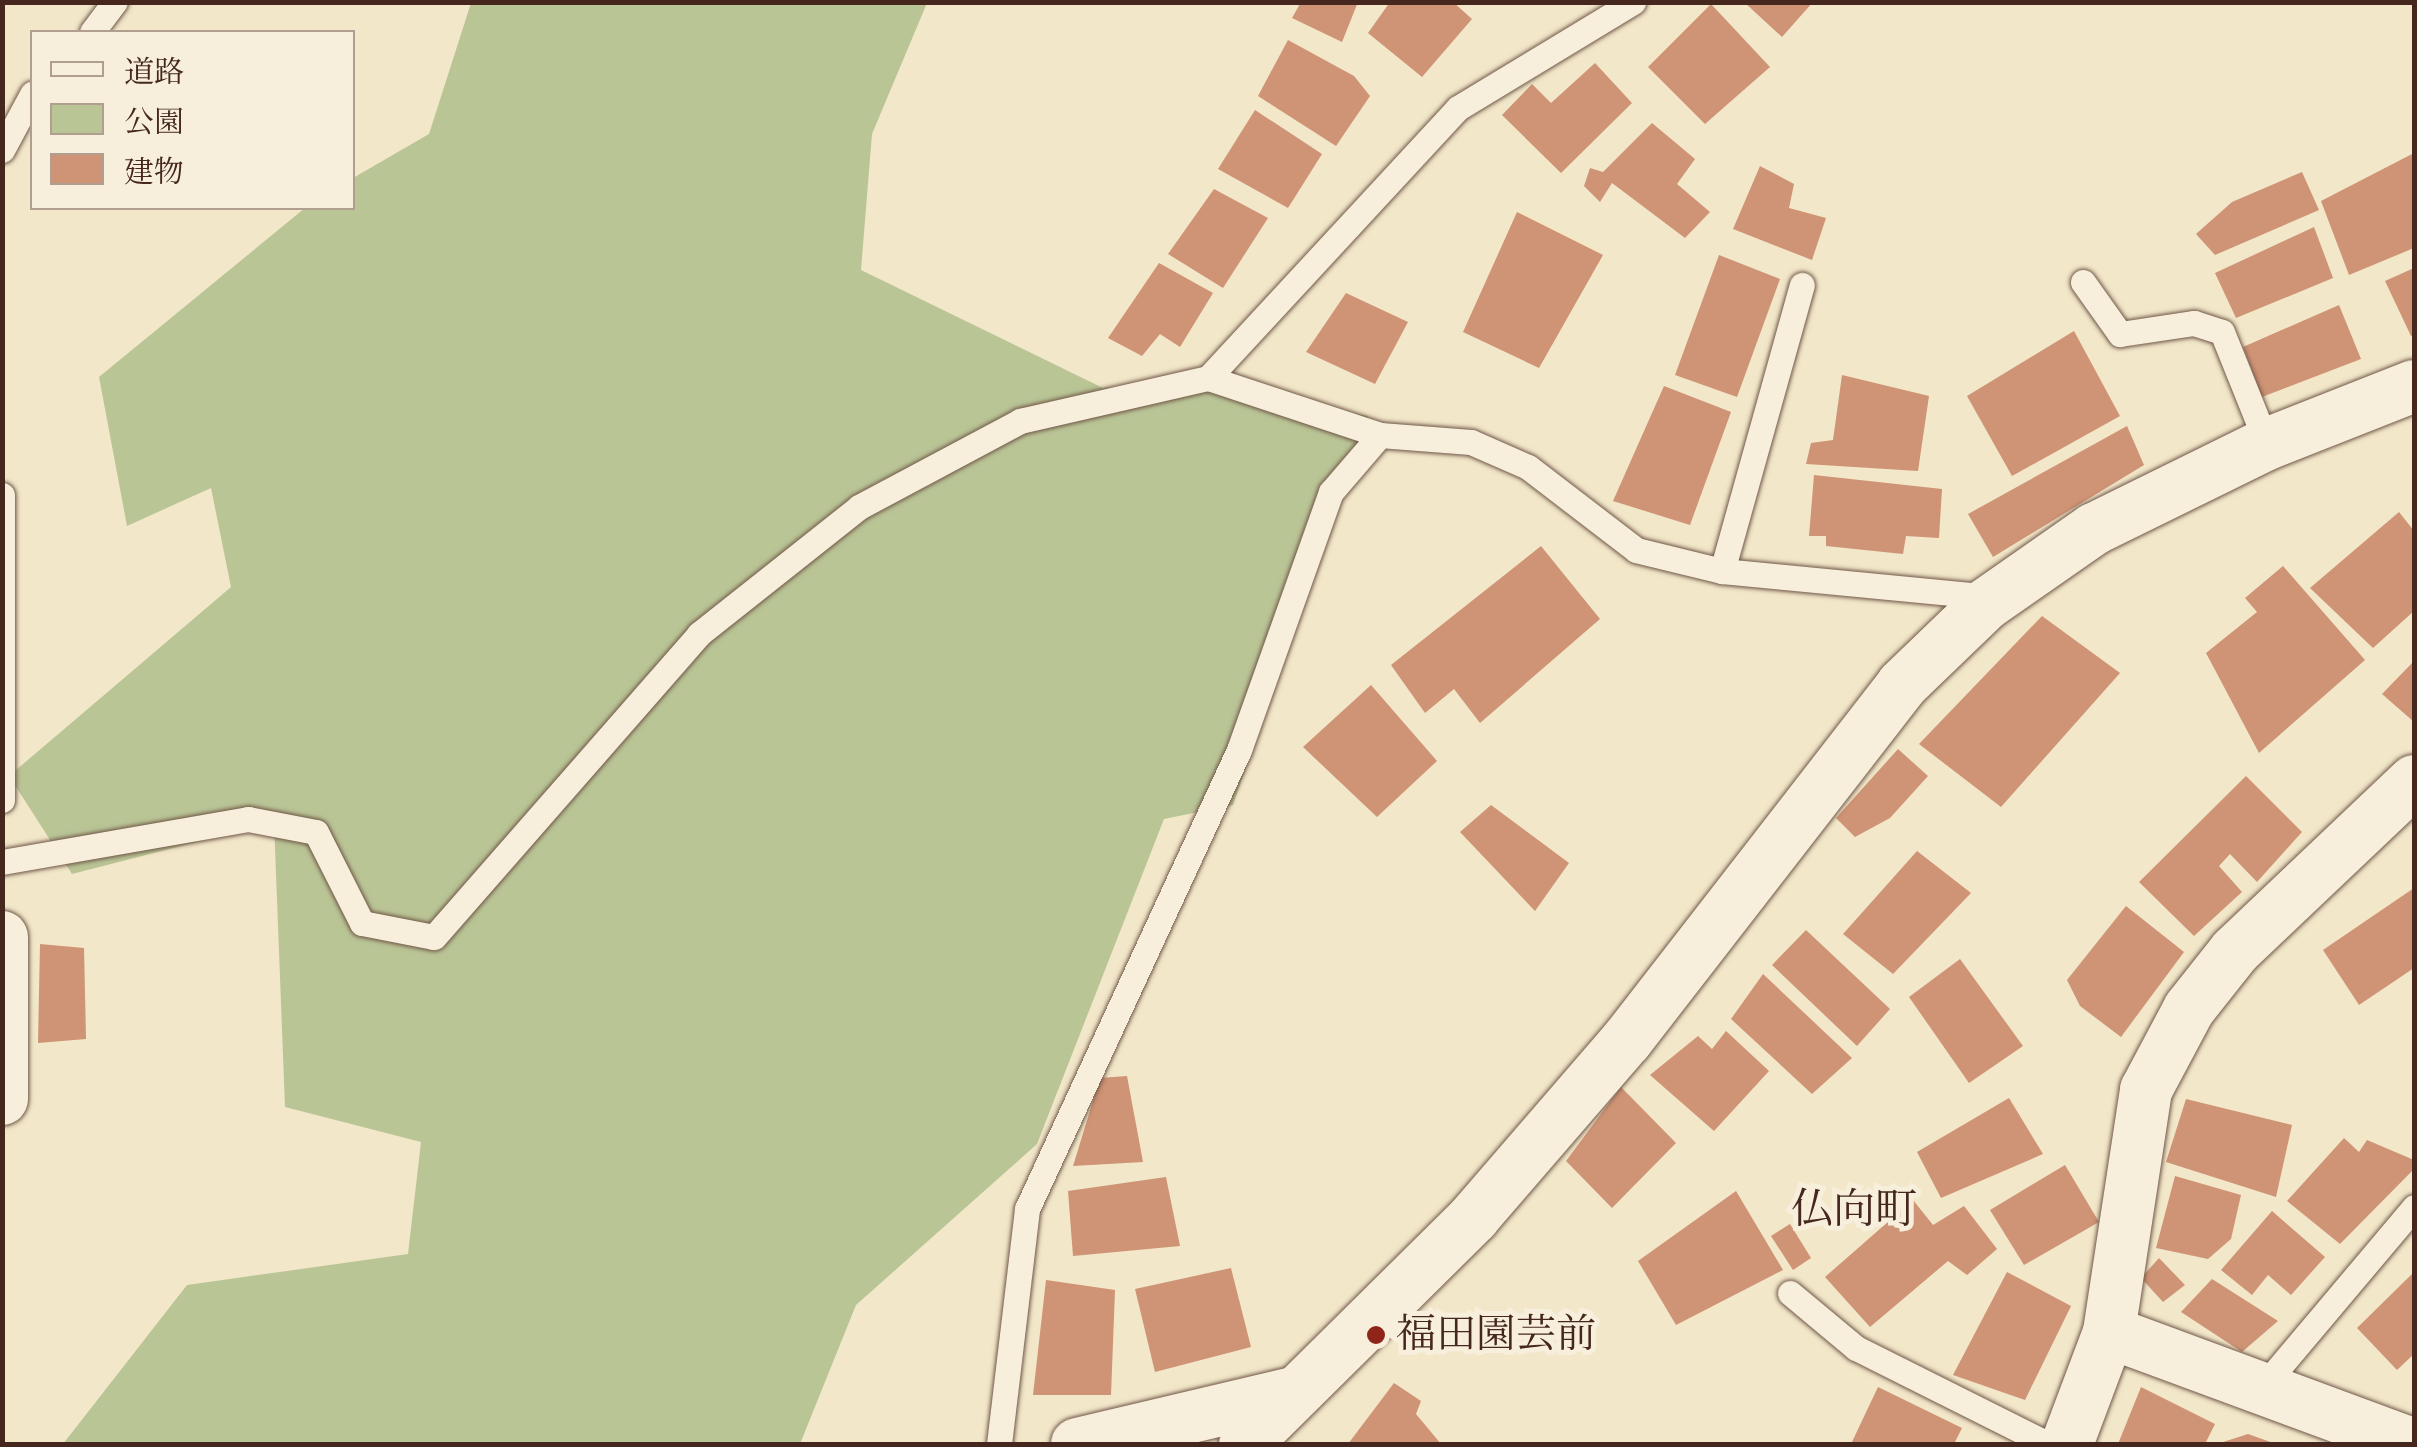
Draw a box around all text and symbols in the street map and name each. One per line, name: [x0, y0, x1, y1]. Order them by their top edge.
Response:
legend: [30, 30, 355, 210]
text: 道路: [124, 54, 184, 92]
text: 公園: [124, 104, 184, 142]
text: 建物: [124, 154, 184, 192]
district label: 仏向町: [1791, 1186, 1917, 1236]
place label: 福田園芸前: [1396, 1311, 1596, 1359]
marker: 福田園芸前: [1365, 1324, 1387, 1346]

